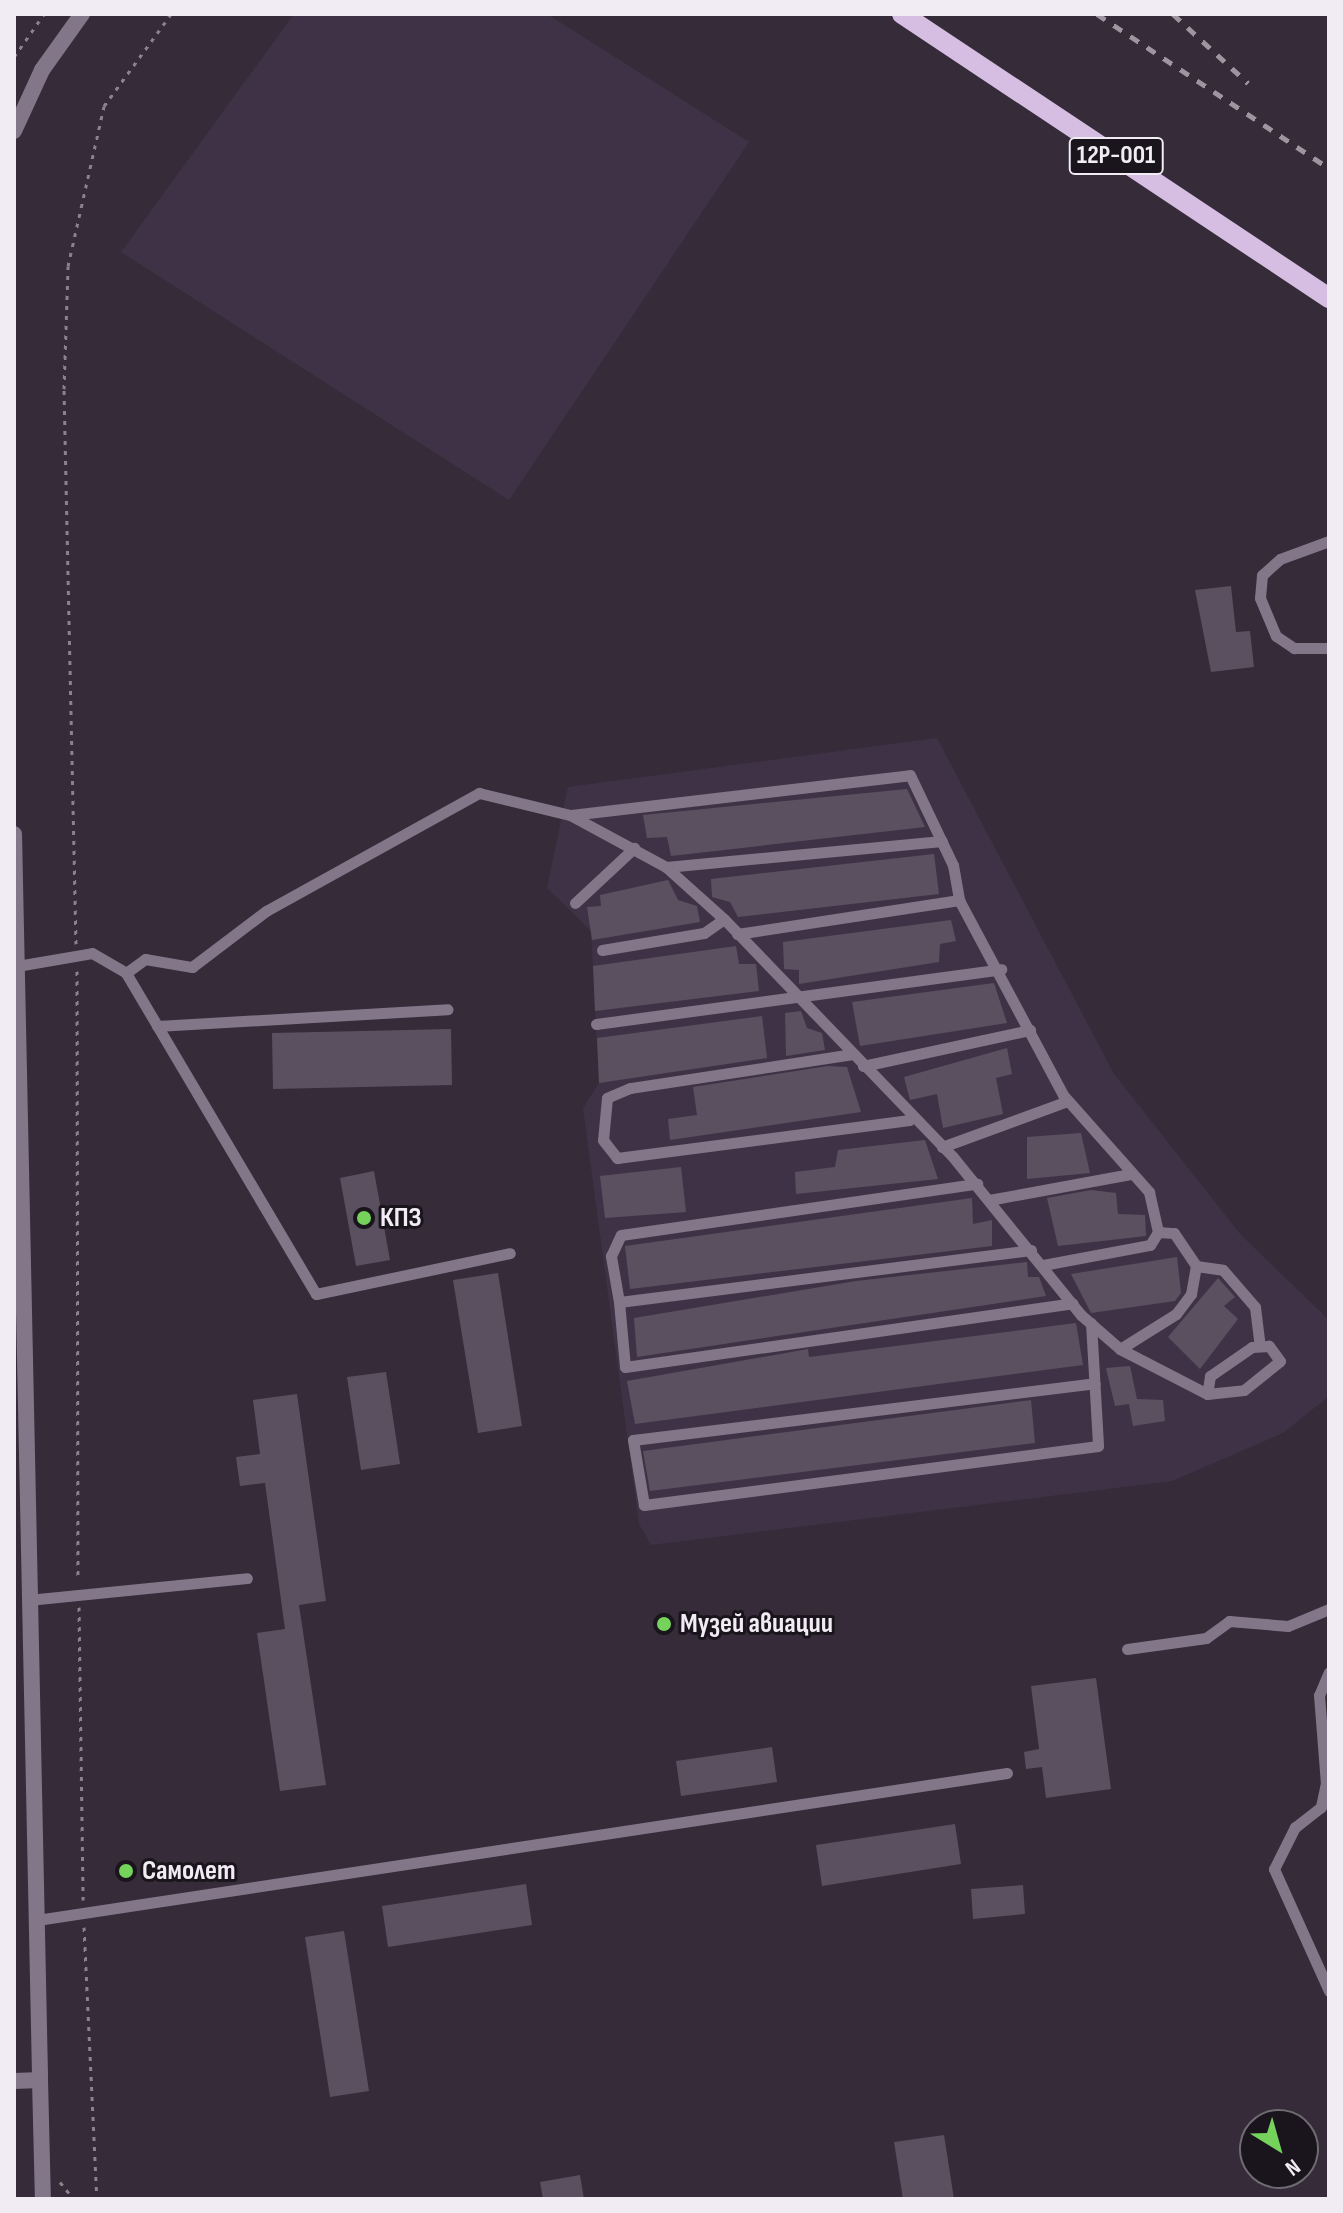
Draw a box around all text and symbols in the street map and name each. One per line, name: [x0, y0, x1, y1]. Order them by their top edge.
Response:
road number: 12Р-001: [1068, 134, 1164, 178]
place label: КПЗ: [380, 1201, 422, 1235]
marker: КПЗ: [355, 1209, 373, 1227]
place label: Музей авиации: [680, 1607, 833, 1641]
marker: Музей авиации: [655, 1615, 673, 1633]
place label: Самолет: [142, 1854, 236, 1888]
marker: Самолет: [117, 1862, 135, 1880]
north arrow: [1239, 2109, 1319, 2189]
text: N: [1280, 2153, 1305, 2181]

